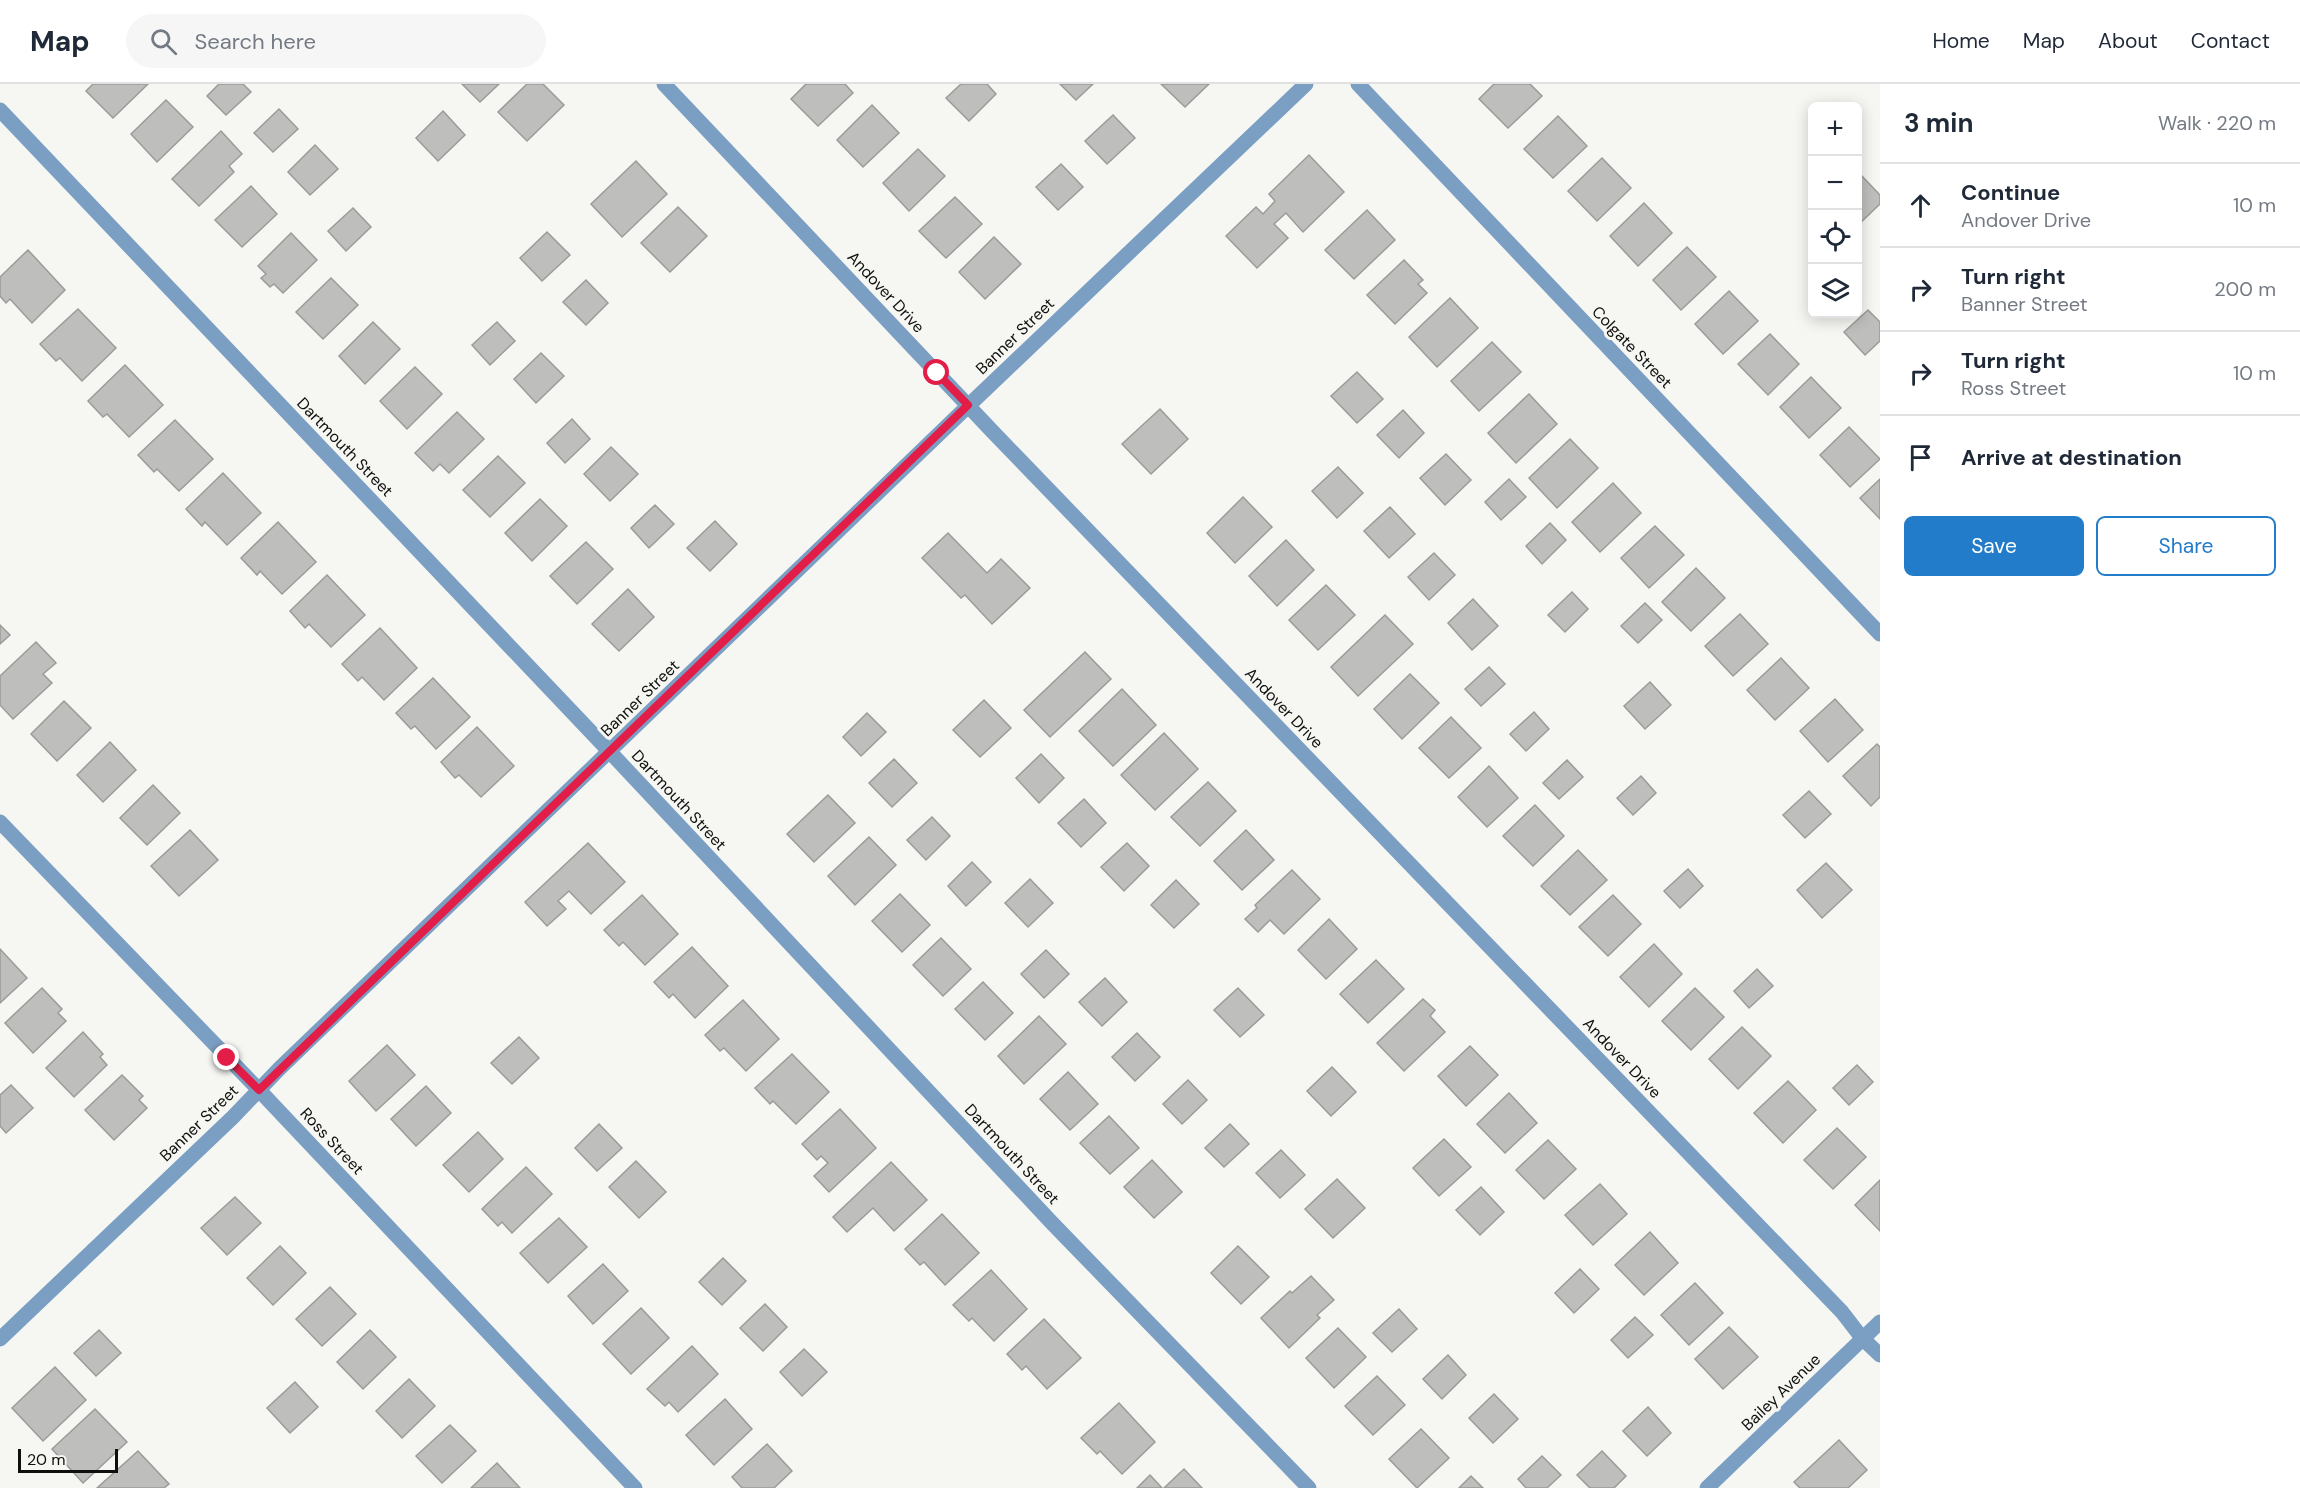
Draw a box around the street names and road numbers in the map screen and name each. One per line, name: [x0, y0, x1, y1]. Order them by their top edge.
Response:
street label: Andover Drive: [843, 247, 929, 337]
street label: Banner Street: [971, 293, 1059, 379]
street label: Colgate Street: [1587, 301, 1677, 393]
street label: Dartmouth Street: [292, 393, 398, 501]
street label: Banner Street: [596, 655, 684, 741]
street label: Andover Drive: [1240, 663, 1328, 753]
street label: Dartmouth Street: [627, 745, 731, 855]
street label: Andover Drive: [1578, 1013, 1666, 1103]
street label: Banner Street: [155, 1080, 243, 1166]
street label: Dartmouth Street: [960, 1099, 1064, 1209]
street label: Ross Street: [296, 1103, 368, 1179]
street label: Bailey Avenue: [1737, 1349, 1825, 1435]

